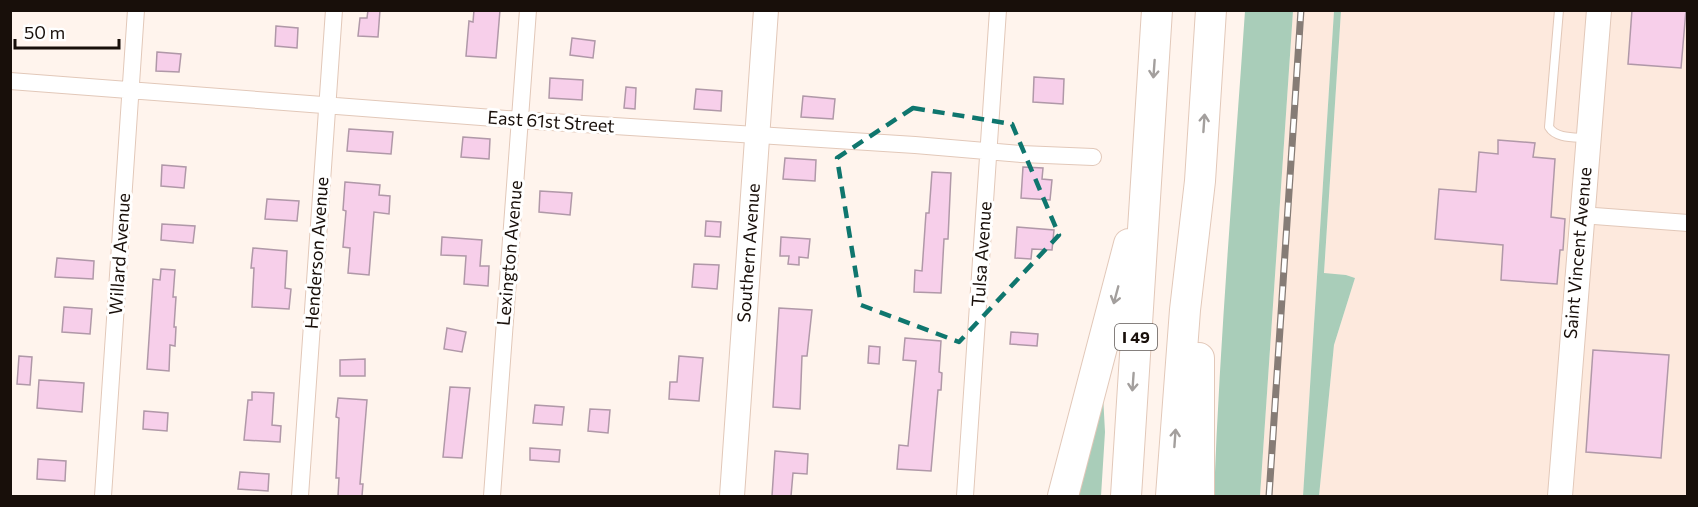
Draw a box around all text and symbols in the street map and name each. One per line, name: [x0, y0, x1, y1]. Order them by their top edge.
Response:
scale bar: [15, 12, 118, 50]
text: 50 m: [24, 21, 65, 43]
one-way arrow: [1148, 58, 1159, 78]
street label: East 61st Street: [487, 106, 615, 136]
one-way arrow: [1199, 113, 1210, 133]
street label: Saint Vincent Avenue: [1559, 166, 1595, 340]
street label: Henderson Avenue: [300, 176, 332, 330]
street label: Lexington Avenue: [492, 179, 526, 327]
street label: Southern Avenue: [732, 183, 764, 323]
street label: Willard Avenue: [104, 192, 134, 316]
street label: Tulsa Avenue: [966, 200, 996, 307]
one-way arrow: [1110, 285, 1121, 304]
road number: I 49: [1115, 324, 1157, 350]
one-way arrow: [1127, 372, 1138, 392]
one-way arrow: [1170, 429, 1181, 449]

